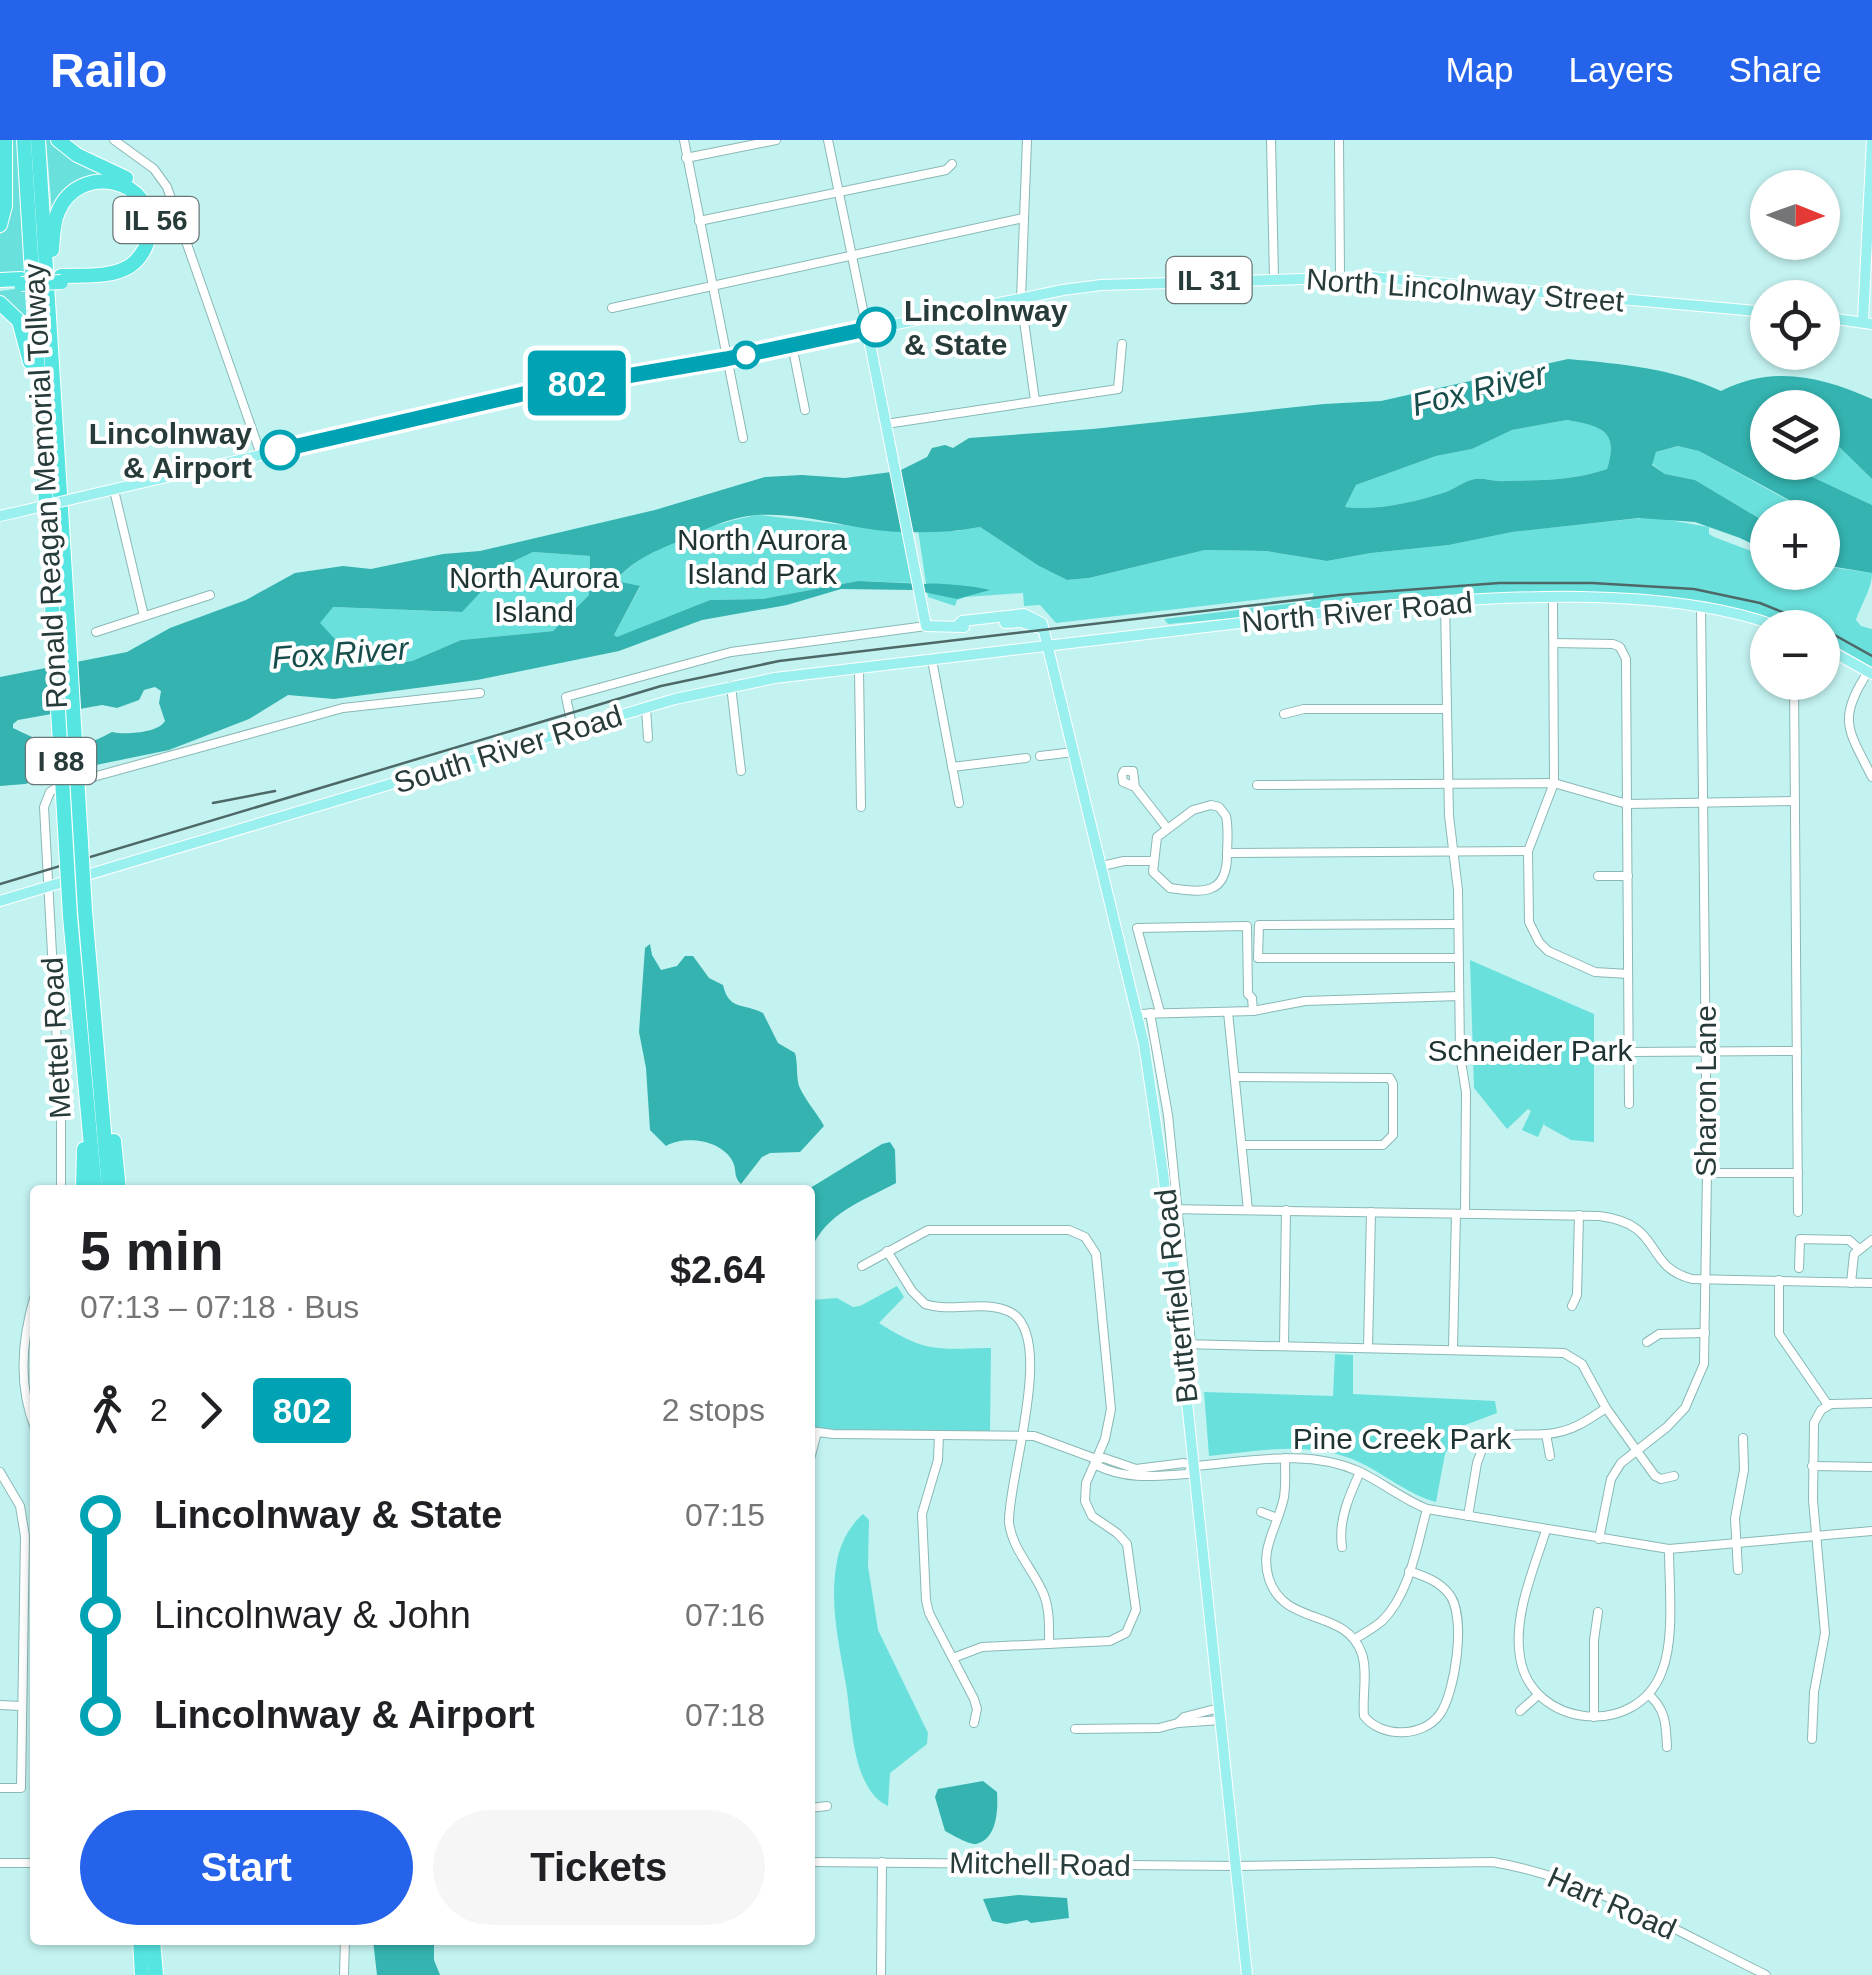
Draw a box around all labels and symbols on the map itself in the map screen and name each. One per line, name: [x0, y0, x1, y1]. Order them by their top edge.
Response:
north arrow: [1750, 170, 1840, 260]
road number: IL 56: [114, 197, 198, 243]
road number: IL 31: [1166, 257, 1252, 303]
street label: Ronald Reagan Memorial Tollway: [17, 262, 73, 710]
street label: North Lincolnway Street: [1305, 262, 1626, 318]
place label: Lincolnway & State: [904, 294, 1068, 361]
marker: Lincolnway & State: [857, 308, 895, 346]
unlabelled marker: [733, 342, 759, 368]
line badge: 802: [520, 350, 634, 416]
water label: Fox River: [1408, 355, 1551, 423]
place label: Lincolnway & Airport: [89, 417, 252, 484]
marker: Lincolnway & Airport: [261, 431, 299, 469]
park label: North Aurora Island Park: [677, 523, 847, 590]
park label: North Aurora Island: [449, 561, 619, 628]
street label: North River Road: [1240, 585, 1474, 639]
water label: Fox River: [270, 630, 411, 676]
street label: South River Road: [390, 699, 626, 799]
road number: I 88: [26, 738, 96, 784]
street label: Mettel Road: [35, 956, 77, 1120]
street label: Sharon Lane: [1689, 1005, 1722, 1177]
park label: Schneider Park: [1427, 1034, 1634, 1067]
street label: Butterfield Road: [1148, 1187, 1204, 1405]
park label: Pine Creek Park: [1293, 1422, 1512, 1455]
street label: Mitchell Road: [949, 1846, 1131, 1882]
street label: Hart Road: [1543, 1860, 1681, 1946]

